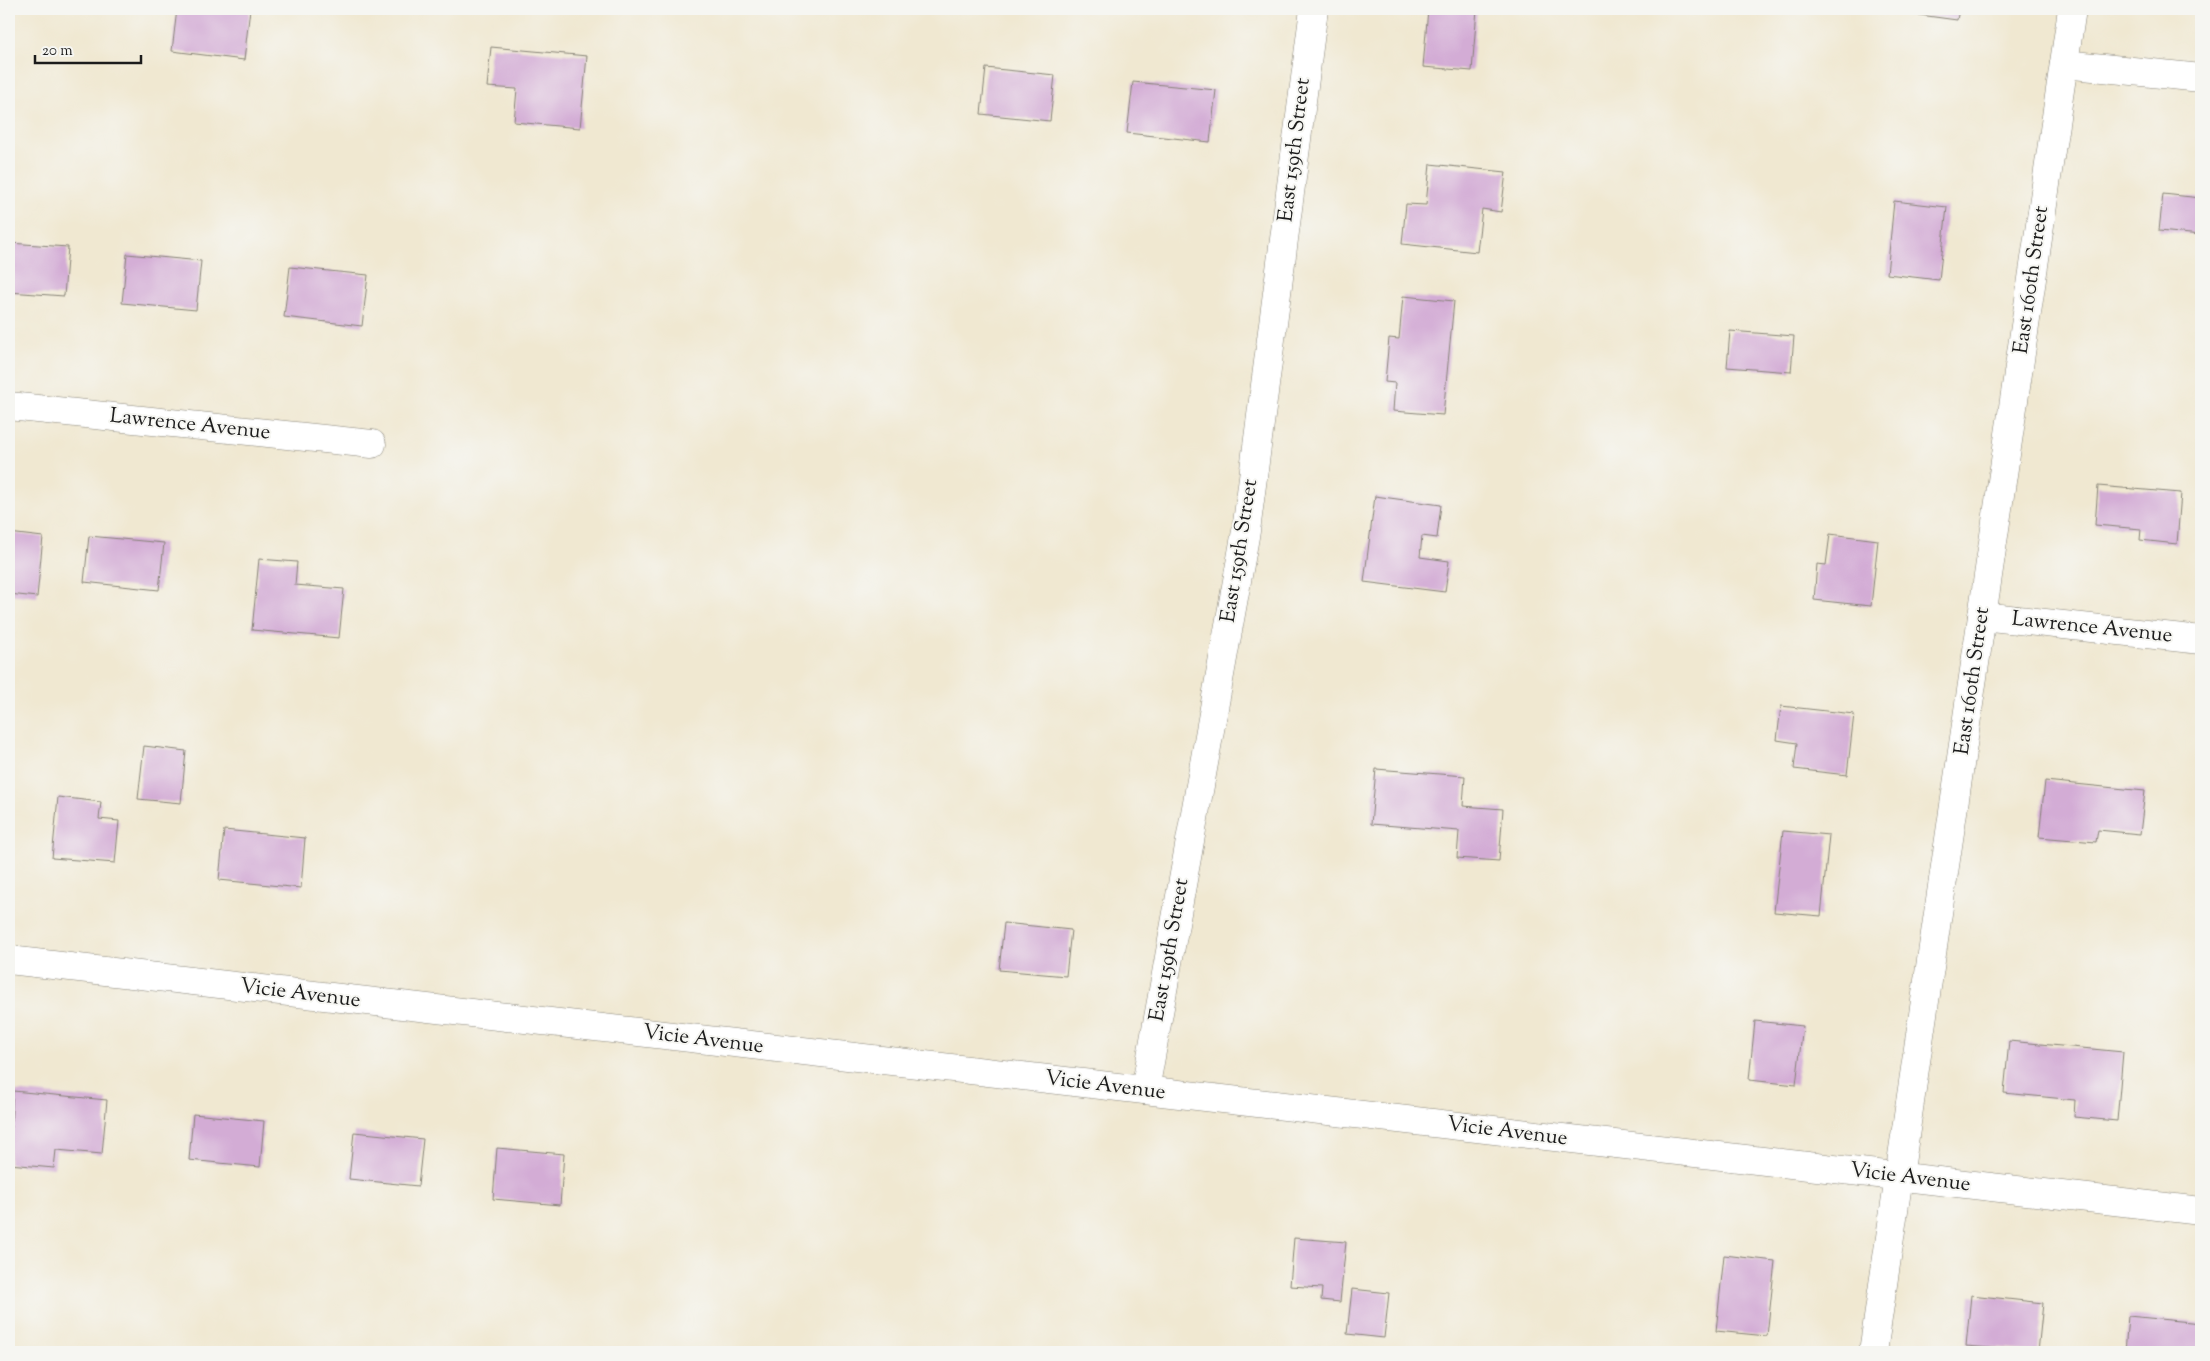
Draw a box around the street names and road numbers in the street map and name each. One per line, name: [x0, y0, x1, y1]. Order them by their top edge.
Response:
street label: East 159th Street: [1271, 76, 1319, 224]
street label: East 160th Street: [2007, 204, 2057, 356]
street label: Lawrence Avenue: [108, 402, 272, 448]
street label: East 159th Street: [1214, 477, 1266, 625]
street label: East 160th Street: [1948, 605, 1998, 757]
street label: Lawrence Avenue: [2010, 605, 2174, 651]
street label: East 159th Street: [1143, 876, 1197, 1024]
street label: Vicie Avenue: [238, 972, 362, 1016]
street label: Vicie Avenue: [641, 1018, 765, 1062]
street label: Vicie Avenue: [1043, 1064, 1167, 1108]
street label: Vicie Avenue: [1445, 1110, 1569, 1154]
street label: Vicie Avenue: [1848, 1156, 1972, 1200]

